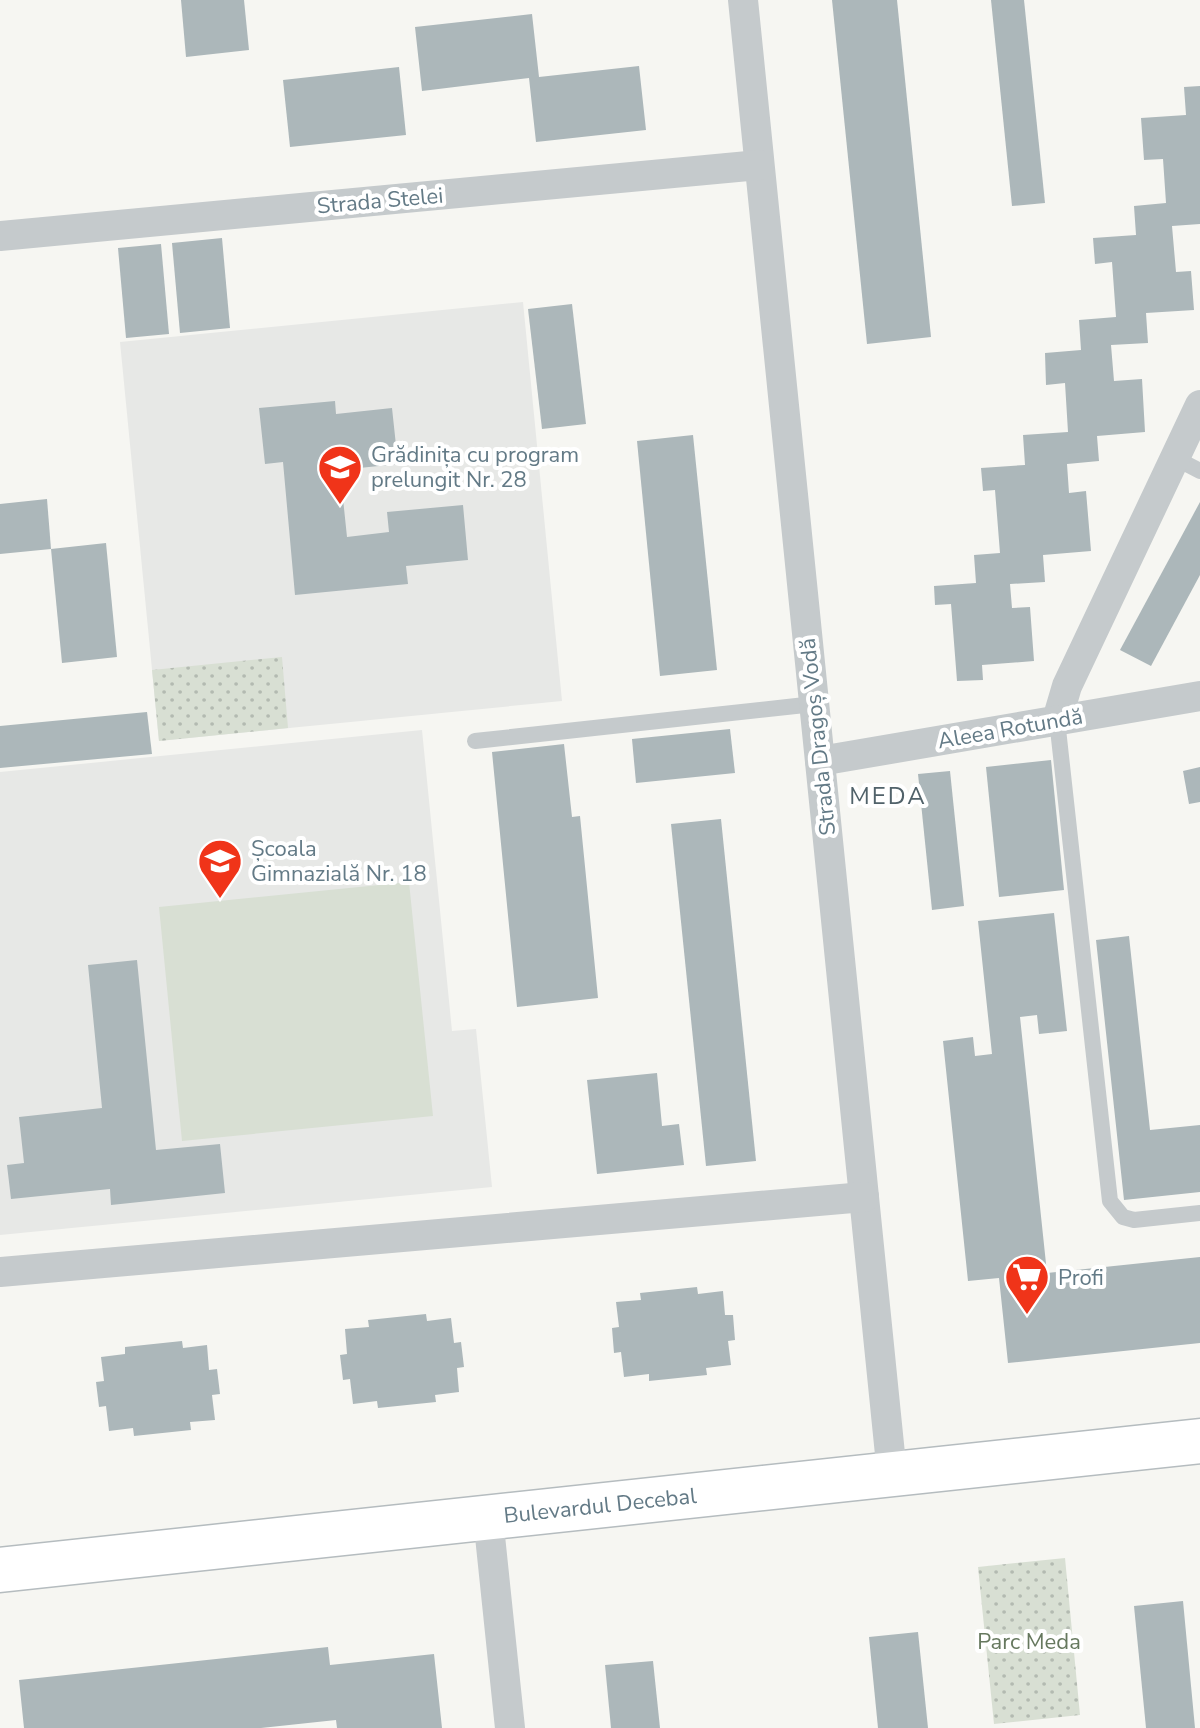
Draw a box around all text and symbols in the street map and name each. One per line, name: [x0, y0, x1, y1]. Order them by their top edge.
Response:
street label: Strada Stelei: [316, 181, 445, 221]
place label: Grădinița cu program prelungit Nr. 28: [371, 440, 579, 495]
school or university icon: Grădinița cu program prelungit Nr. 28: [316, 443, 364, 506]
street label: Strada Dragoș Vodă: [793, 637, 843, 837]
street label: Aleea Rotundă: [935, 701, 1085, 757]
district label: MEDA: [849, 780, 927, 812]
place label: Școala Gimnazială Nr. 18: [251, 834, 427, 889]
school or university icon: Școala Gimnazială Nr. 18: [196, 837, 244, 900]
supermarket icon: Profi: [1003, 1253, 1051, 1316]
place label: Profi: [1058, 1263, 1104, 1293]
street label: Bulevardul Decebal: [502, 1481, 698, 1531]
park label: Parc Meda: [977, 1627, 1081, 1657]

